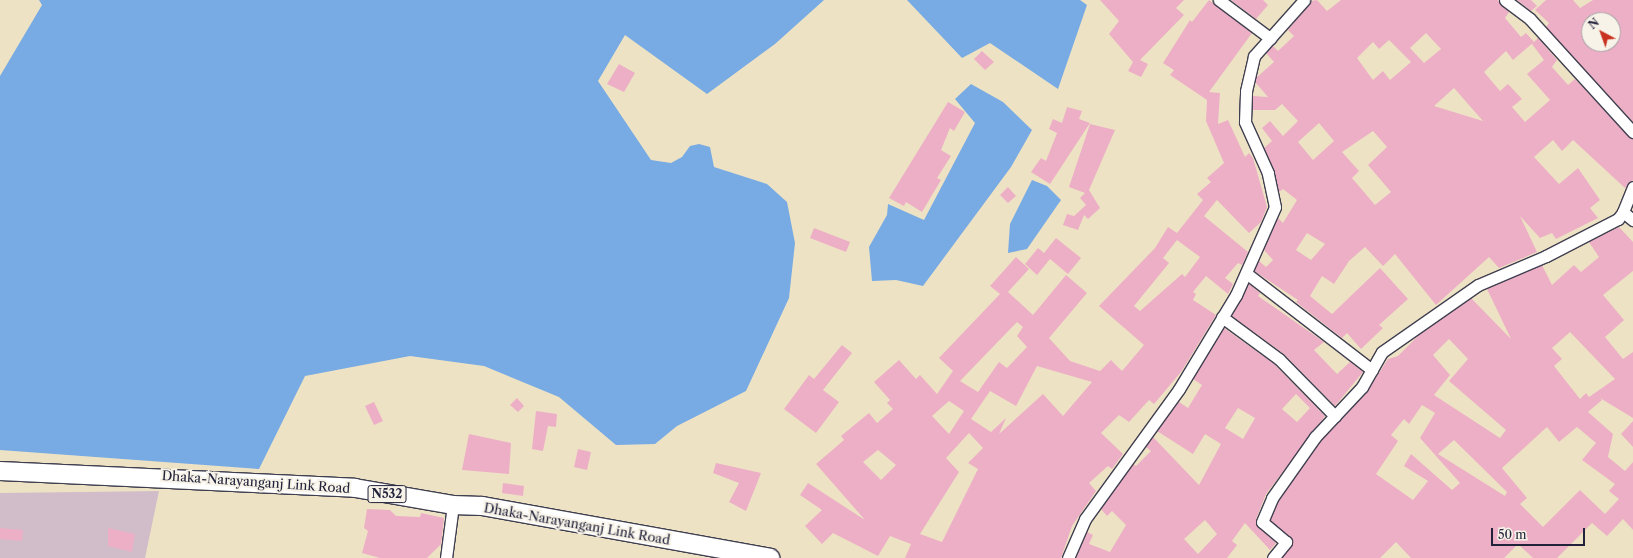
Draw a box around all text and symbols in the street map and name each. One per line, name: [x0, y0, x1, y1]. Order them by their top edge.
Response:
north arrow: [1581, 12, 1621, 52]
text: N: [1586, 15, 1602, 32]
street label: Dhaka-Narayanganj Link Road: [161, 468, 351, 496]
road number: N532: [367, 484, 407, 504]
street label: Dhaka-Narayanganj Link Road: [483, 500, 671, 548]
scale bar: [1493, 520, 1587, 546]
text: 50 m: [1498, 527, 1527, 542]

